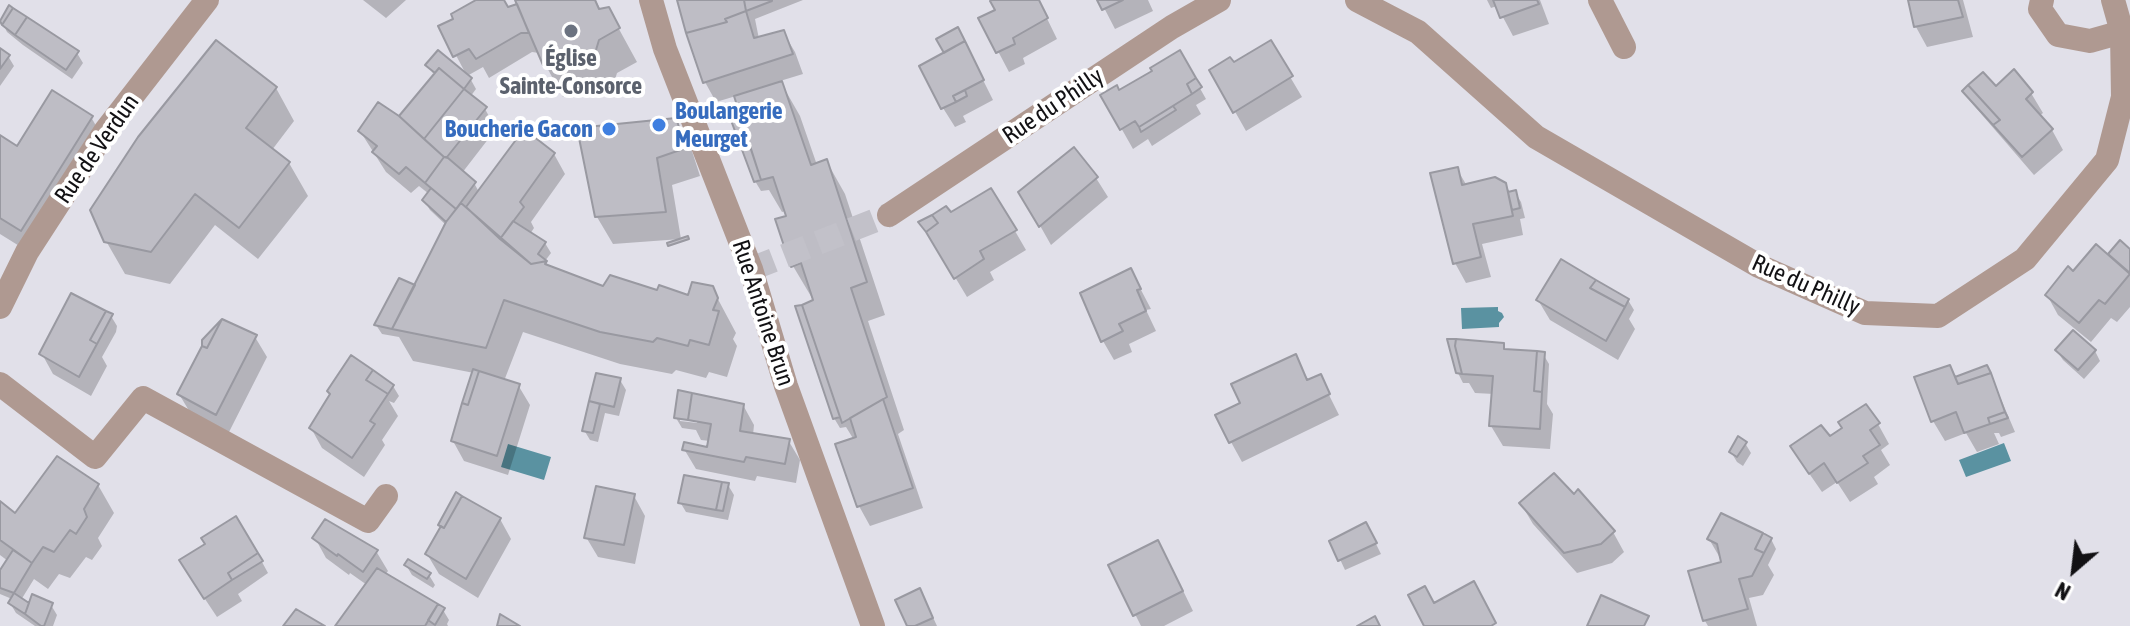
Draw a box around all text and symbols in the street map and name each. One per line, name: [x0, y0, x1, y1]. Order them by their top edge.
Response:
marker: Église Sainte-Consorce: [562, 22, 580, 40]
place label: Église Sainte-Consorce: [500, 44, 642, 100]
street label: Rue du Philly: [997, 62, 1109, 150]
street label: Rue de Verdun: [49, 89, 145, 209]
place label: Boulangerie Meurget: [675, 97, 783, 153]
place label: Boucherie Gacon: [445, 115, 593, 143]
marker: Boulangerie Meurget: [650, 116, 668, 134]
marker: Boucherie Gacon: [600, 120, 618, 138]
street label: Rue Antoine Brun: [726, 236, 800, 390]
street label: Rue du Philly: [1747, 248, 1865, 322]
north arrow: [2034, 530, 2114, 610]
text: N: [2051, 577, 2075, 606]

